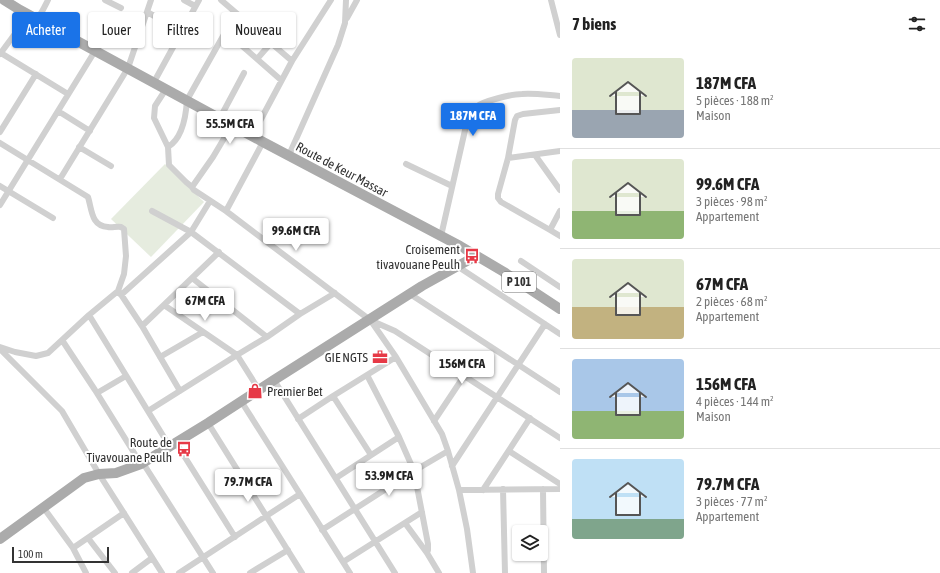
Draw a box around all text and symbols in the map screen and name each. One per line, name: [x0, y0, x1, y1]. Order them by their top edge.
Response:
chip: Acheter: [12, 12, 80, 48]
chip: Louer: [88, 12, 145, 48]
chip: Filtres: [153, 12, 213, 48]
chip: Nouveau: [221, 12, 296, 48]
icon: filters: [906, 13, 928, 35]
text: 7 biens: [572, 14, 616, 34]
text: 187M CFA: [696, 73, 756, 93]
icon: home: [604, 74, 652, 122]
text: 5 pièces · 188 m²: [696, 93, 774, 108]
pin: 187M CFA: [432, 103, 514, 137]
text: 187M CFA: [450, 108, 496, 123]
text: Maison: [696, 108, 731, 123]
pin: 55.5M CFA: [184, 111, 276, 145]
text: 55.5M CFA: [206, 116, 254, 131]
street label: Route de Keur Massar: [293, 139, 390, 200]
text: 99.6M CFA: [696, 174, 759, 194]
icon: home: [604, 175, 652, 223]
text: 3 pièces · 98 m²: [696, 194, 768, 209]
text: Appartement: [696, 209, 759, 224]
pin: 99.6M CFA: [250, 218, 342, 252]
text: 99.6M CFA: [272, 223, 320, 238]
place label: Croisement tivavouane Peulh: [376, 242, 460, 272]
bus stop icon: Croisement tivavouane Peulh: [463, 247, 481, 265]
road number: P 101: [502, 272, 536, 292]
text: 67M CFA: [696, 274, 748, 294]
icon: home: [604, 275, 652, 323]
pin: 67M CFA: [168, 288, 242, 322]
text: 67M CFA: [185, 293, 225, 308]
text: 2 pièces · 68 m²: [696, 294, 768, 309]
text: Appartement: [696, 309, 759, 324]
office icon: GIE NGTS: [371, 348, 389, 366]
place label: GIE NGTS: [325, 350, 369, 365]
pin: 156M CFA: [421, 351, 503, 385]
text: 156M CFA: [439, 356, 485, 371]
text: 156M CFA: [696, 374, 756, 394]
icon: home: [604, 375, 652, 423]
shop icon: Premier Bet: [246, 382, 264, 400]
place label: Premier Bet: [267, 384, 323, 399]
text: 4 pièces · 144 m²: [696, 394, 774, 409]
text: Maison: [696, 409, 731, 424]
place label: Route de Tivavouane Peulh: [86, 435, 172, 465]
bus stop icon: Route de Tivavouane Peulh: [175, 440, 193, 458]
pin: 53.9M CFA: [343, 463, 435, 497]
text: 53.9M CFA: [365, 468, 413, 483]
pin: 79.7M CFA: [202, 469, 294, 503]
text: 79.7M CFA: [224, 474, 272, 489]
text: 79.7M CFA: [696, 474, 759, 494]
icon: home: [604, 475, 652, 523]
text: 3 pièces · 77 m²: [696, 494, 768, 509]
text: Appartement: [696, 509, 759, 524]
map controls: [512, 525, 548, 561]
button: layers: [512, 525, 548, 561]
scale bar: [12, 545, 109, 564]
text: 100 m: [18, 548, 43, 560]

